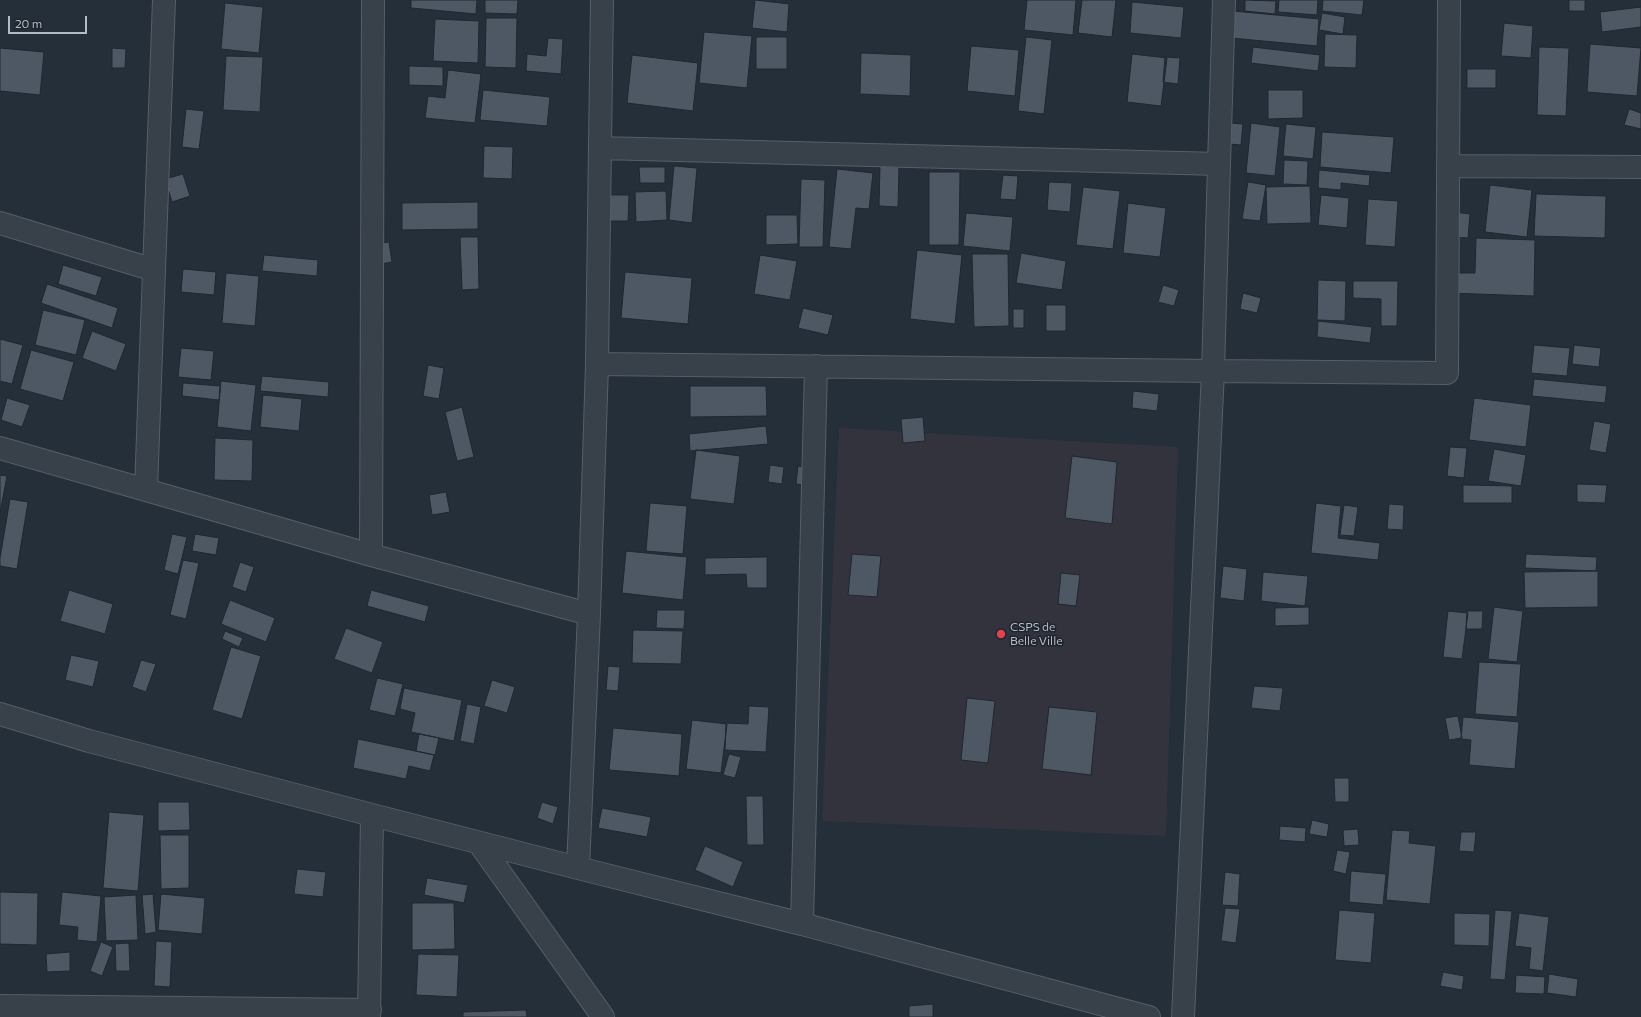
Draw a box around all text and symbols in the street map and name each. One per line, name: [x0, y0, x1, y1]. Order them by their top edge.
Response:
scale bar: [10, 8, 89, 34]
text: 20 m: [15, 16, 42, 30]
place label: CSPS de Belle Ville: [1010, 620, 1063, 648]
marker: CSPS de Belle Ville: [995, 628, 1007, 640]

